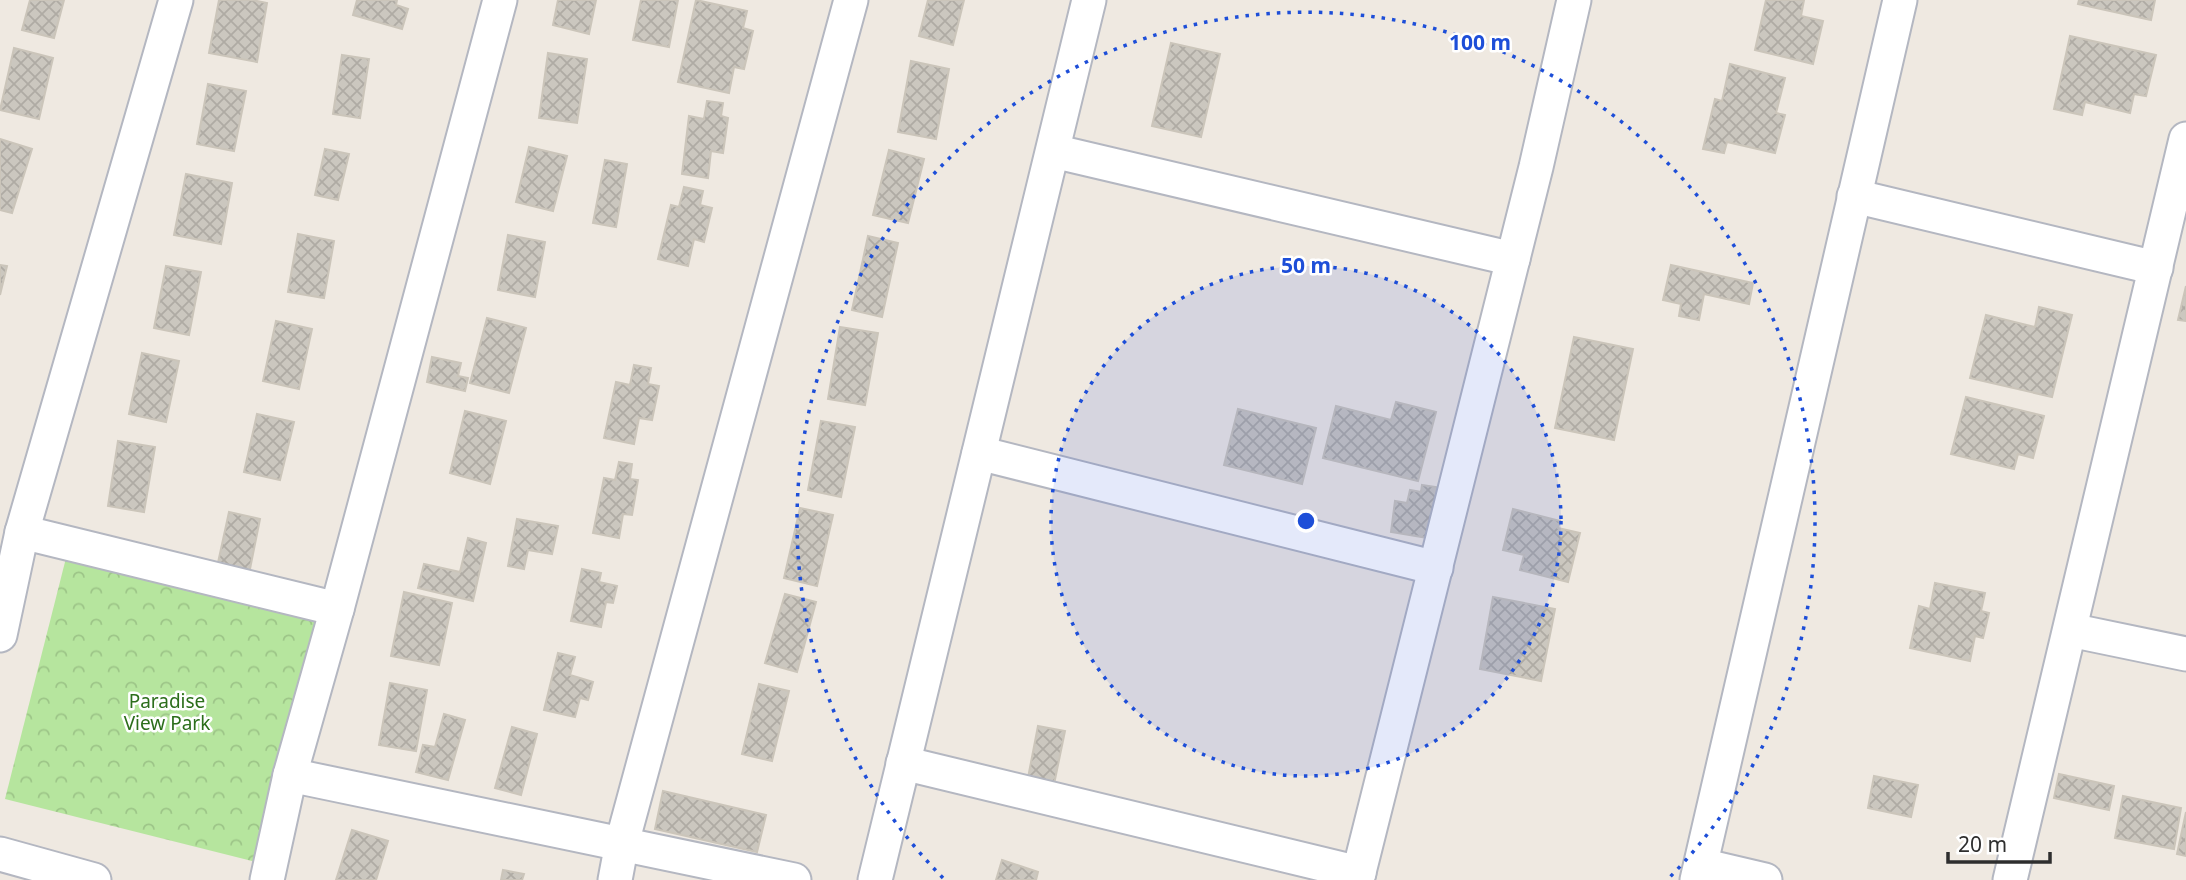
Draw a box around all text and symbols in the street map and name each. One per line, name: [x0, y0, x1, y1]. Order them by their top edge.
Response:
text: 100 m: [1449, 28, 1511, 56]
text: 50 m: [1281, 251, 1331, 279]
centre of rings: [1294, 509, 1318, 533]
park label: Paradise View Park: [124, 688, 210, 736]
scale bar: [1948, 820, 2050, 864]
text: 20 m: [1958, 830, 2007, 858]

